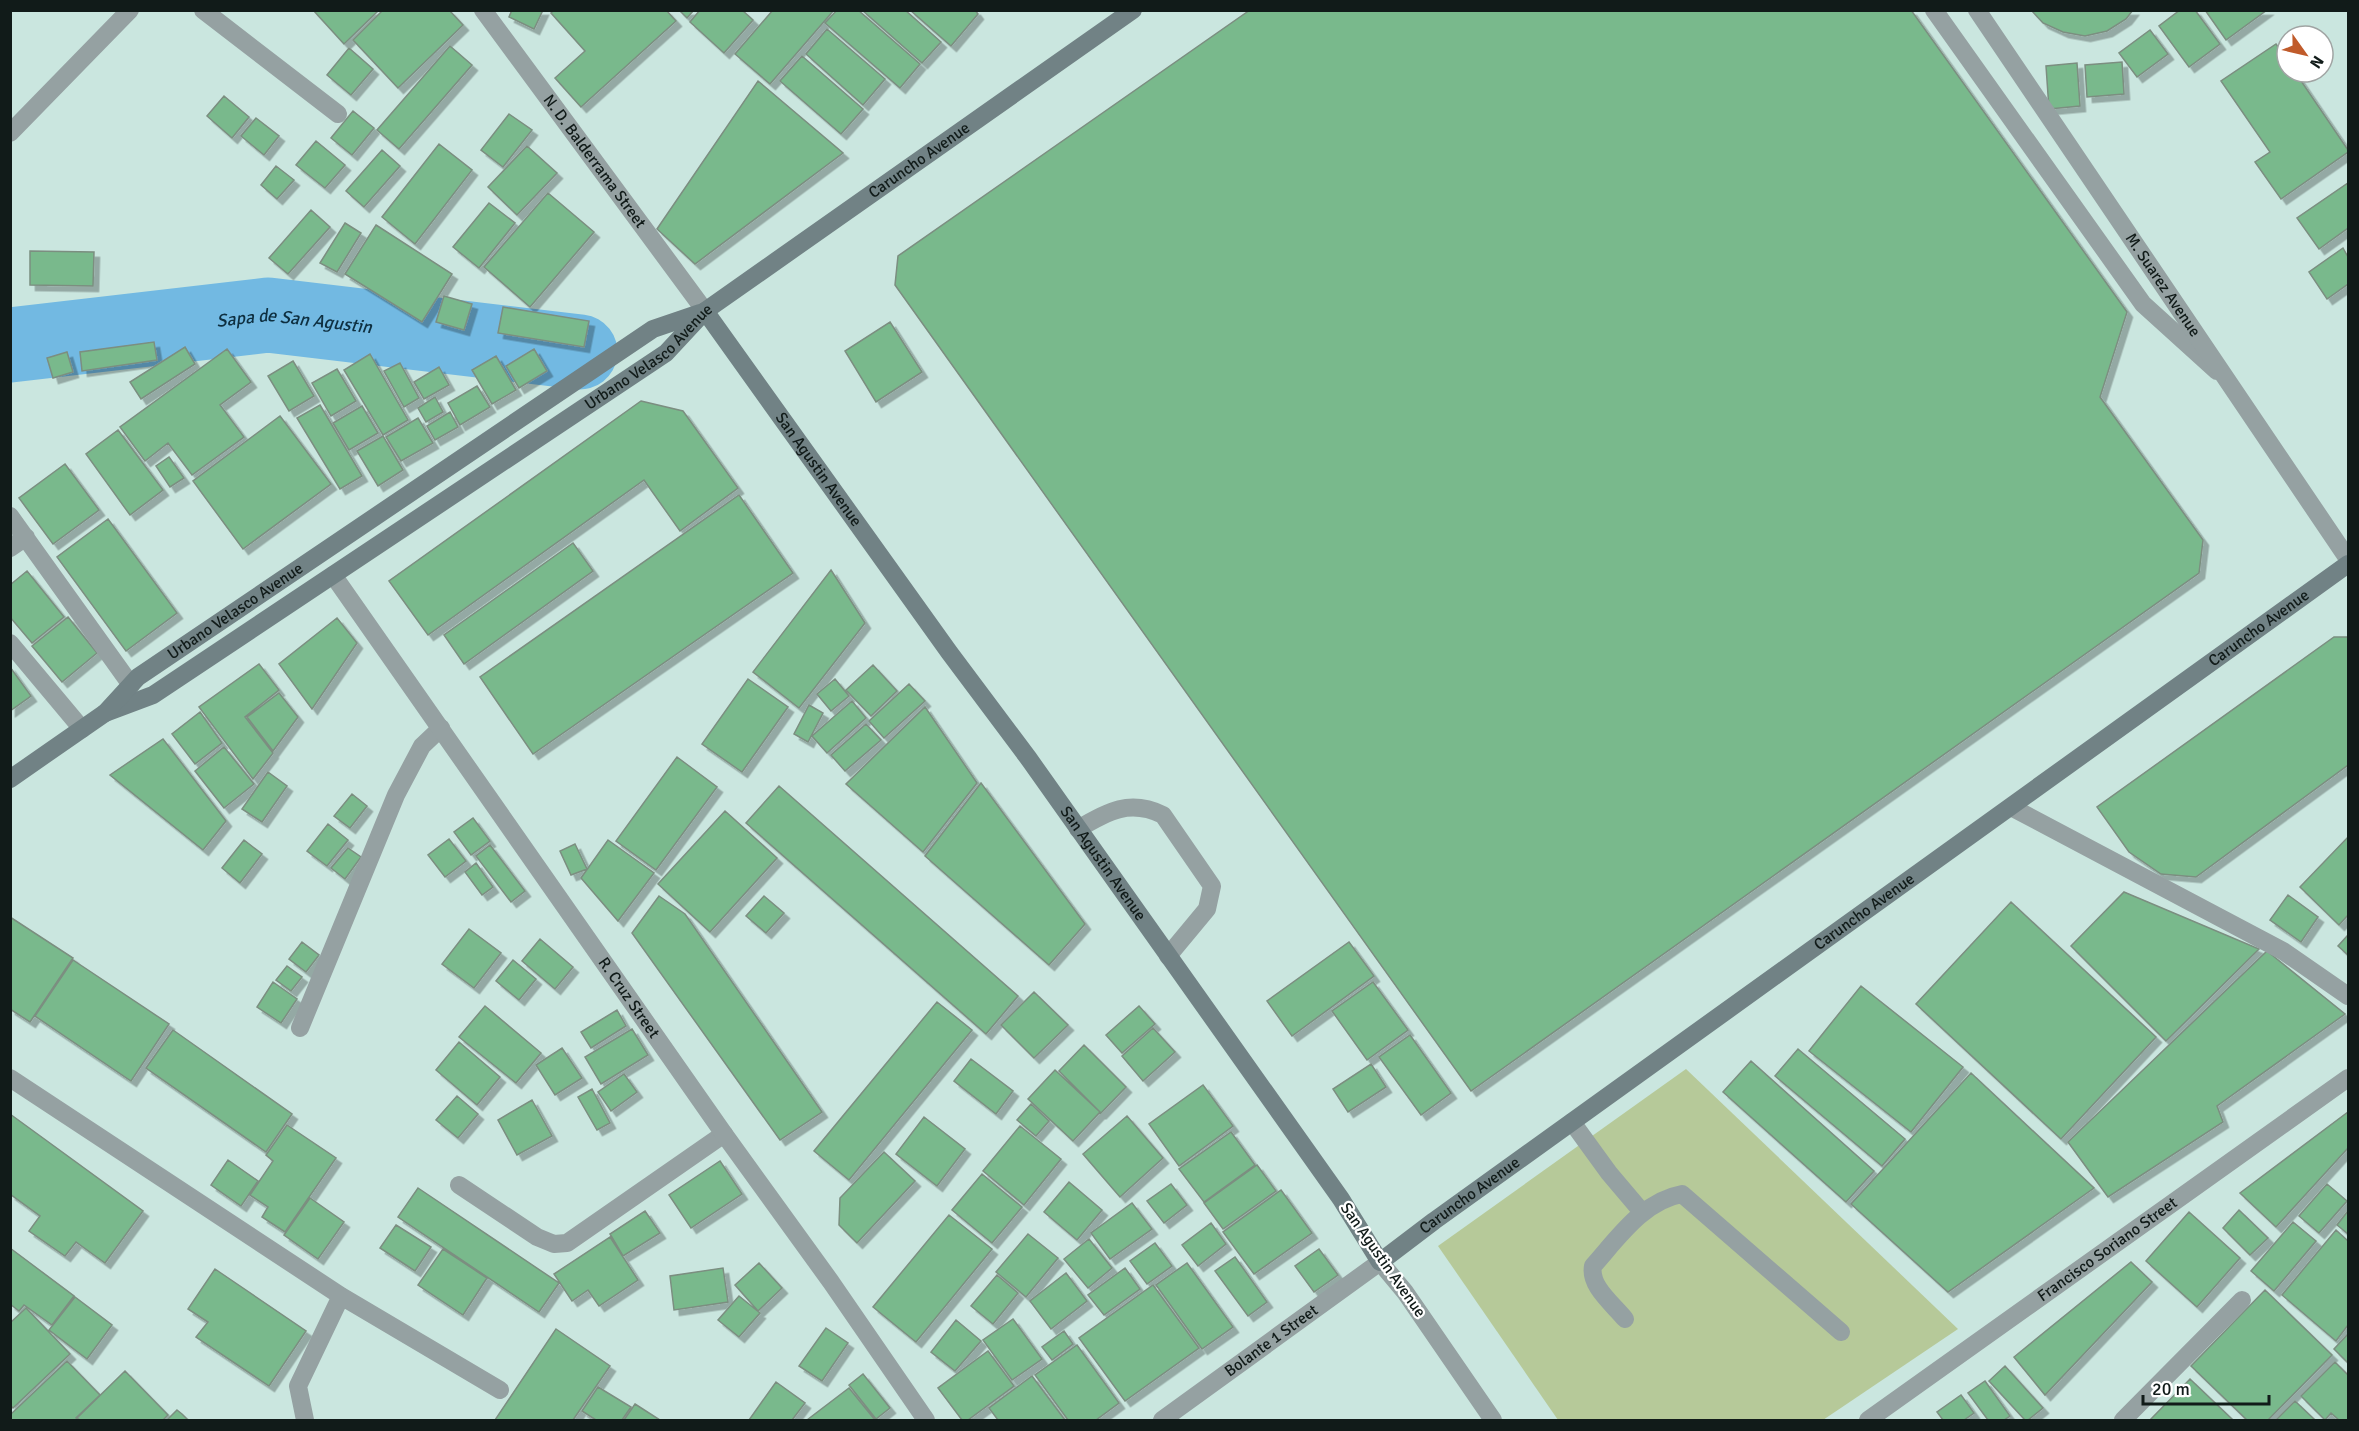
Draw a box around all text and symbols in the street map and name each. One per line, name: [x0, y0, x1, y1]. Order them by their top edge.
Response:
north arrow: [2275, 24, 2335, 84]
text: N: [2305, 52, 2328, 72]
street label: N. D. Balderrama Street: [539, 90, 651, 232]
street label: Caruncho Avenue: [865, 118, 974, 203]
street label: M. Suarez Avenue: [2121, 229, 2205, 341]
street label: Urbano Velasco Avenue: [581, 299, 716, 414]
water label: Sapa de San Agustin: [215, 304, 374, 338]
street label: San Agustin Avenue: [771, 409, 866, 531]
street label: Urbano Velasco Avenue: [164, 558, 307, 664]
street label: Caruncho Avenue: [2205, 585, 2313, 671]
street label: San Agustin Avenue: [1056, 802, 1150, 925]
street label: Caruncho Avenue: [1810, 869, 1918, 955]
street label: R. Cruz Street: [594, 954, 664, 1042]
street label: Caruncho Avenue: [1415, 1152, 1524, 1239]
street label: Francisco Soriano Street: [2034, 1193, 2182, 1306]
street label: San Agustin Avenue: [1336, 1199, 1430, 1321]
street label: Bolante 1 Street: [1221, 1300, 1322, 1381]
scale bar: [2143, 1368, 2269, 1406]
text: 20 m: [2152, 1378, 2190, 1400]

